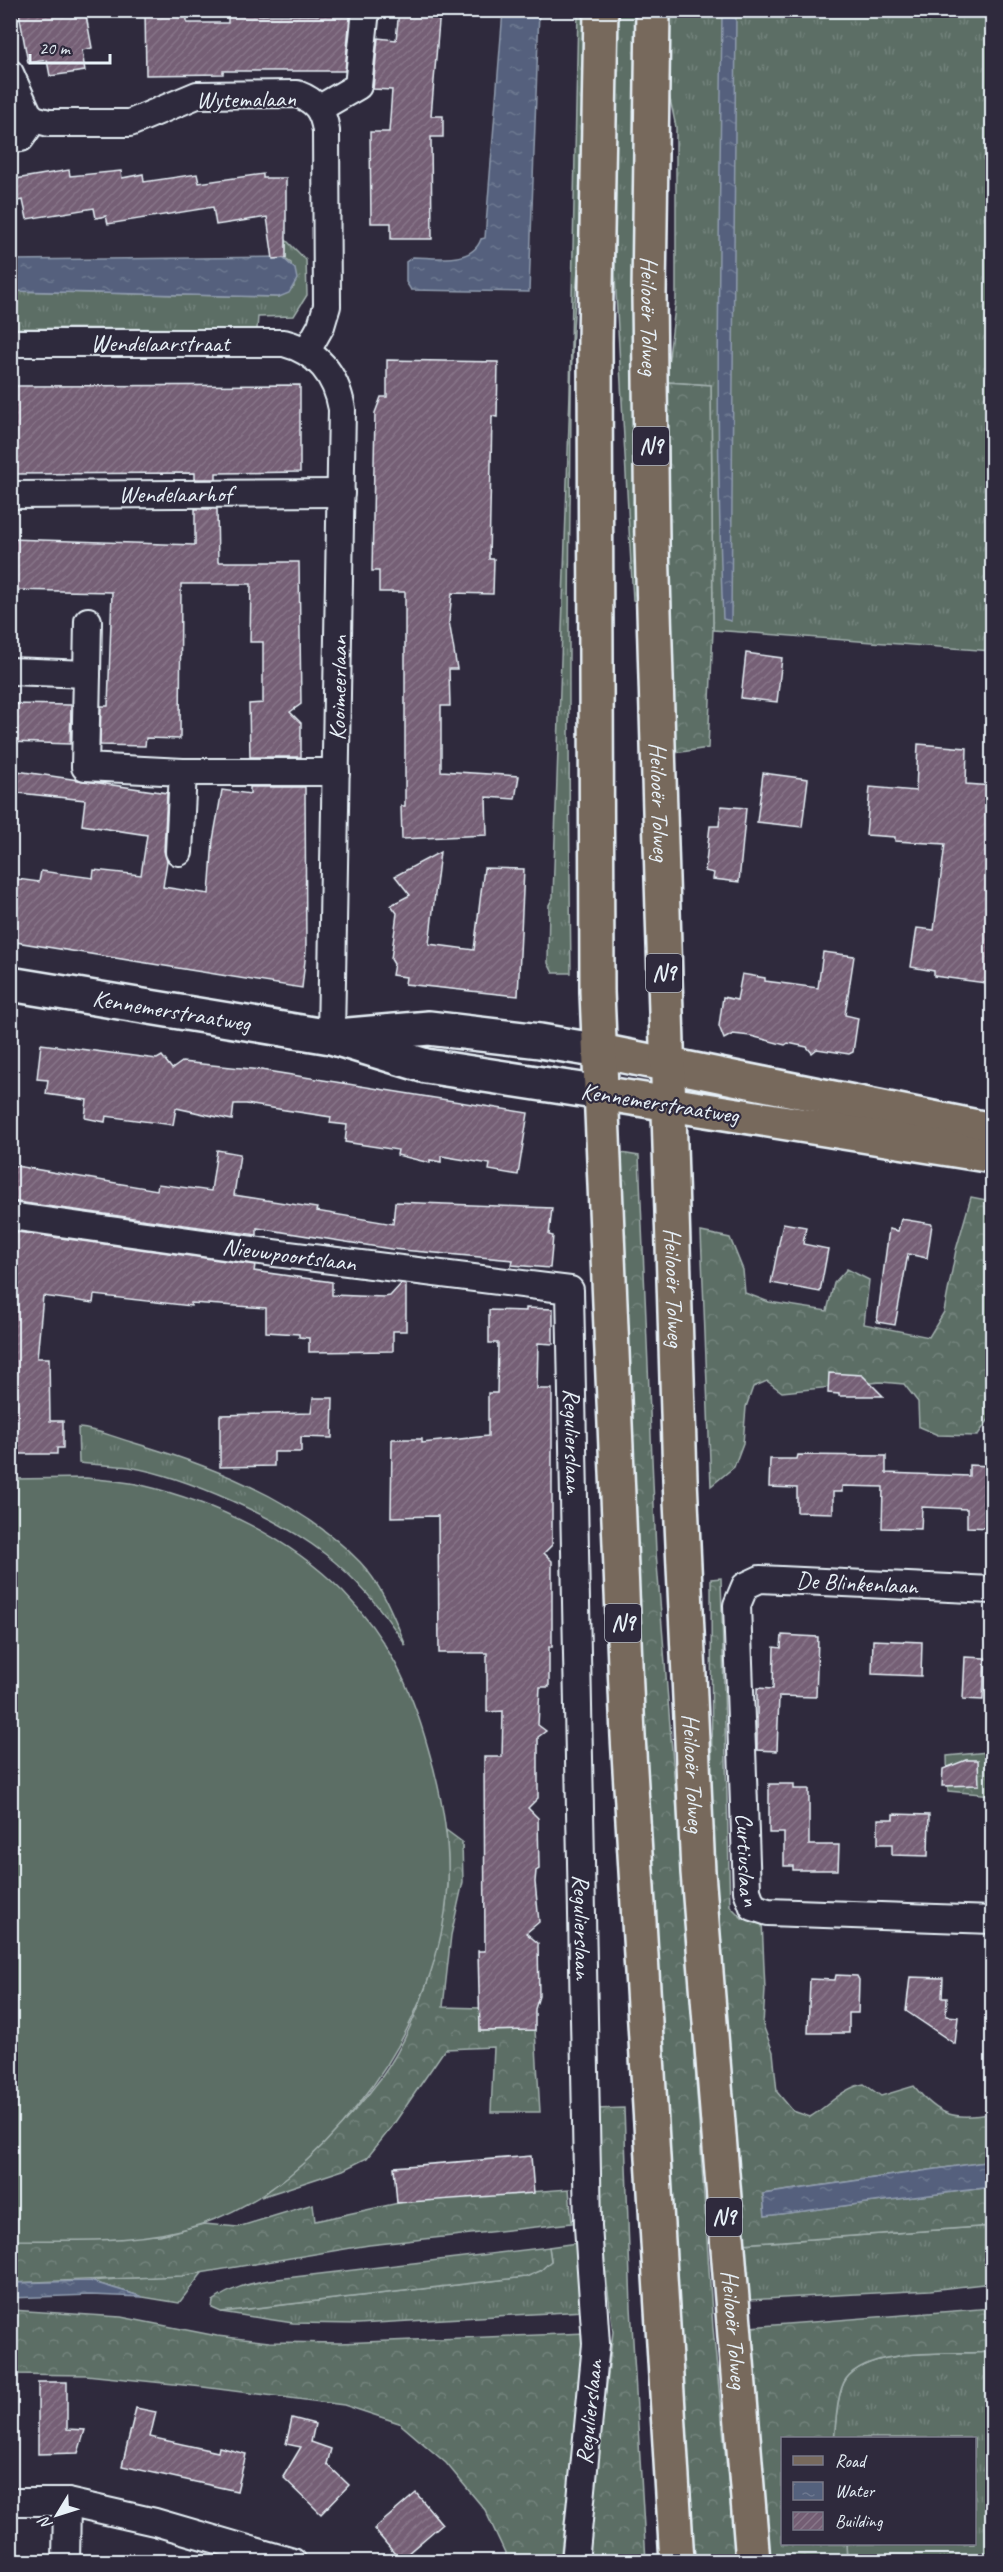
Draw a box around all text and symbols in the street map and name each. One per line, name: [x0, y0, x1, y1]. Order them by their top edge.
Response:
scale bar: [30, 27, 110, 65]
text: 20 m: [39, 37, 72, 59]
street label: Wytemalaan: [196, 83, 296, 115]
street label: Heilooër Tolweg: [634, 256, 665, 377]
street label: Wendelaarstraat: [91, 328, 231, 358]
road number: N9: [633, 427, 669, 465]
street label: Wendelaarhof: [118, 479, 238, 509]
street label: Kooimeerlaan: [322, 634, 354, 741]
street label: Heilooër Tolweg: [643, 742, 677, 863]
road number: N9: [646, 954, 682, 992]
street label: Kennemerstraatweg: [91, 983, 254, 1039]
street label: Kennemerstraatweg: [579, 1076, 743, 1131]
street label: Heilooër Tolweg: [657, 1228, 691, 1349]
street label: Nieuwpoortslaan: [221, 1231, 359, 1278]
street label: Regulierslaan: [557, 1388, 589, 1495]
street label: De Blinkenlaan: [795, 1565, 920, 1601]
road number: N9: [605, 1604, 641, 1642]
street label: Heilooër Tolweg: [676, 1713, 711, 1835]
street label: Curtiuslaan: [729, 1812, 766, 1910]
street label: Regulierslaan: [566, 1874, 598, 1981]
road number: N9: [706, 2198, 742, 2236]
street label: Heilooër Tolweg: [715, 2269, 754, 2392]
street label: Regulierslaan: [569, 2357, 610, 2466]
legend: [781, 2437, 976, 2545]
text: Road: [835, 2450, 868, 2472]
text: Water: [835, 2480, 876, 2502]
north arrow: [27, 2485, 87, 2545]
text: Building: [835, 2510, 884, 2532]
text: N: [33, 2511, 57, 2534]

